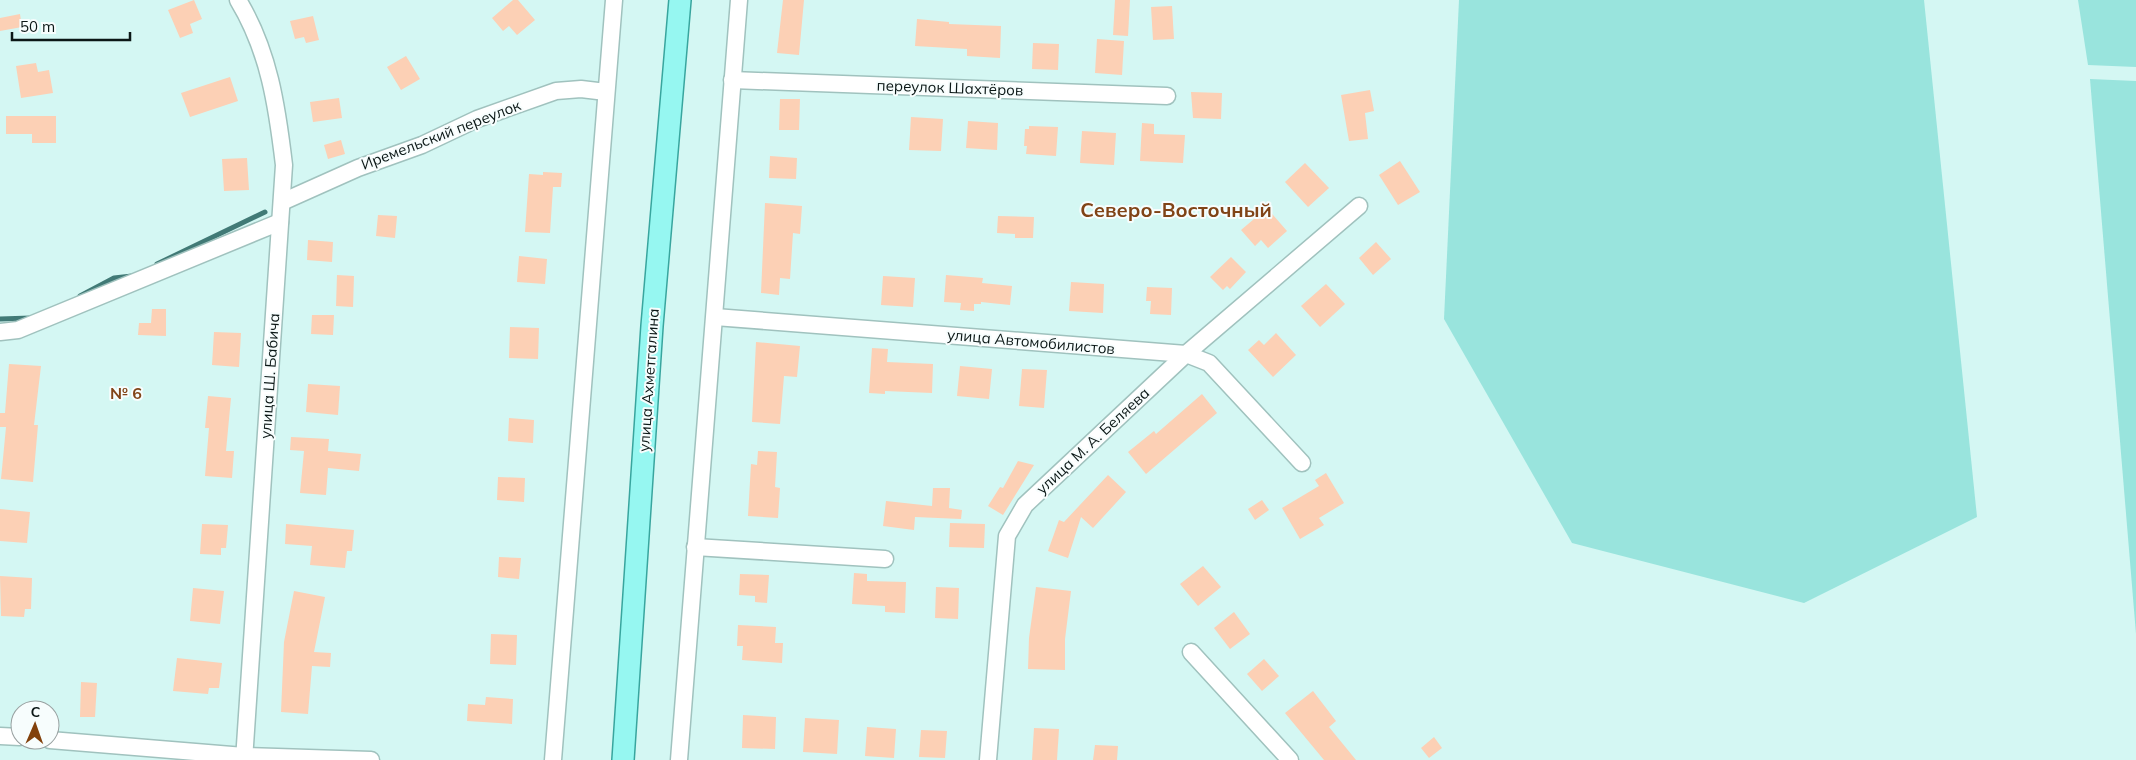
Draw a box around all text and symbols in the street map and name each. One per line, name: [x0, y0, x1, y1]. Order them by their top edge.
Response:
scale bar: [12, 10, 130, 42]
text: 50 m: [20, 17, 55, 36]
street label: переулок Шахтёров: [876, 75, 1024, 100]
street label: Иремельский переулок: [358, 95, 524, 174]
district label: Северо-Восточный: [1080, 197, 1272, 222]
street label: улица Ахметгалина: [634, 308, 663, 452]
street label: улица Ш. Бабича: [256, 313, 283, 439]
street label: улица Автомобилистов: [946, 325, 1116, 358]
district label: № 6: [110, 383, 142, 403]
street label: улица М. А. Беляева: [1032, 383, 1153, 498]
north arrow: [10, 700, 60, 750]
text: С: [30, 703, 41, 721]

